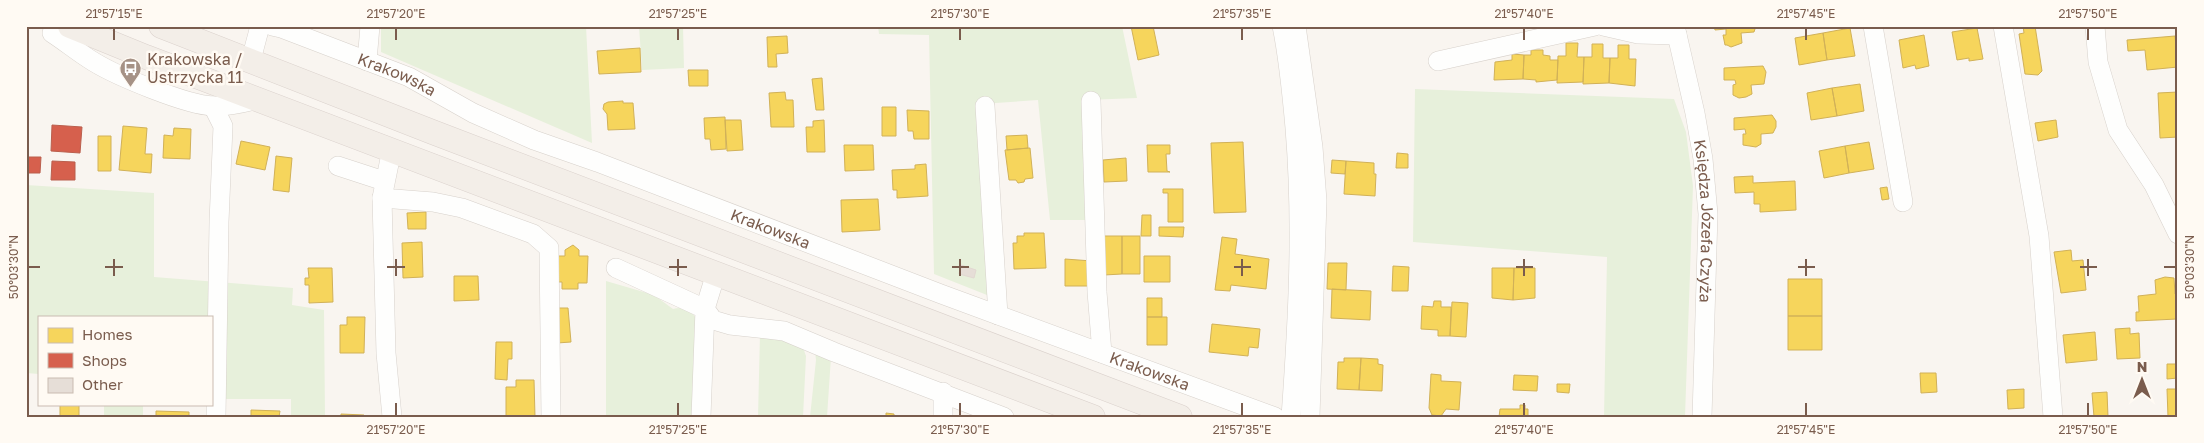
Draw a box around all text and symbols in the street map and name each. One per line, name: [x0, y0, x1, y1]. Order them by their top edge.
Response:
text: 21°57'15"E: [85, 6, 143, 21]
text: 21°57'20"E: [367, 6, 425, 21]
text: 21°57'25"E: [649, 6, 707, 21]
text: 21°57'30"E: [931, 6, 989, 21]
text: 21°57'35"E: [1213, 6, 1271, 21]
text: 21°57'40"E: [1494, 6, 1554, 21]
text: 21°57'45"E: [1777, 6, 1835, 21]
text: 21°57'50"E: [2059, 6, 2117, 21]
street label: Krakowska: [355, 48, 440, 100]
place label: Krakowska / Ustrzycka 11: [147, 49, 243, 87]
bus stop icon: Krakowska / Ustrzycka 11: [119, 56, 143, 87]
street label: Księdza Józefa Czyża: [1690, 138, 1718, 303]
street label: Krakowska: [728, 204, 813, 253]
text: 50°03'30"N: [6, 235, 21, 299]
text: 50°03'30"N: [2182, 235, 2197, 299]
legend: [38, 316, 212, 406]
text: Homes: [82, 325, 132, 343]
street label: Krakowska: [1107, 347, 1192, 395]
text: Shops: [82, 351, 127, 369]
north arrow: [2116, 356, 2166, 406]
text: N: [2137, 358, 2147, 375]
text: Other: [82, 375, 123, 393]
text: 21°57'20"E: [367, 422, 425, 437]
text: 21°57'25"E: [649, 422, 707, 437]
text: 21°57'30"E: [931, 422, 989, 437]
text: 21°57'35"E: [1213, 422, 1271, 437]
text: 21°57'40"E: [1494, 422, 1554, 437]
text: 21°57'45"E: [1777, 422, 1835, 437]
text: 21°57'50"E: [2059, 422, 2117, 437]

